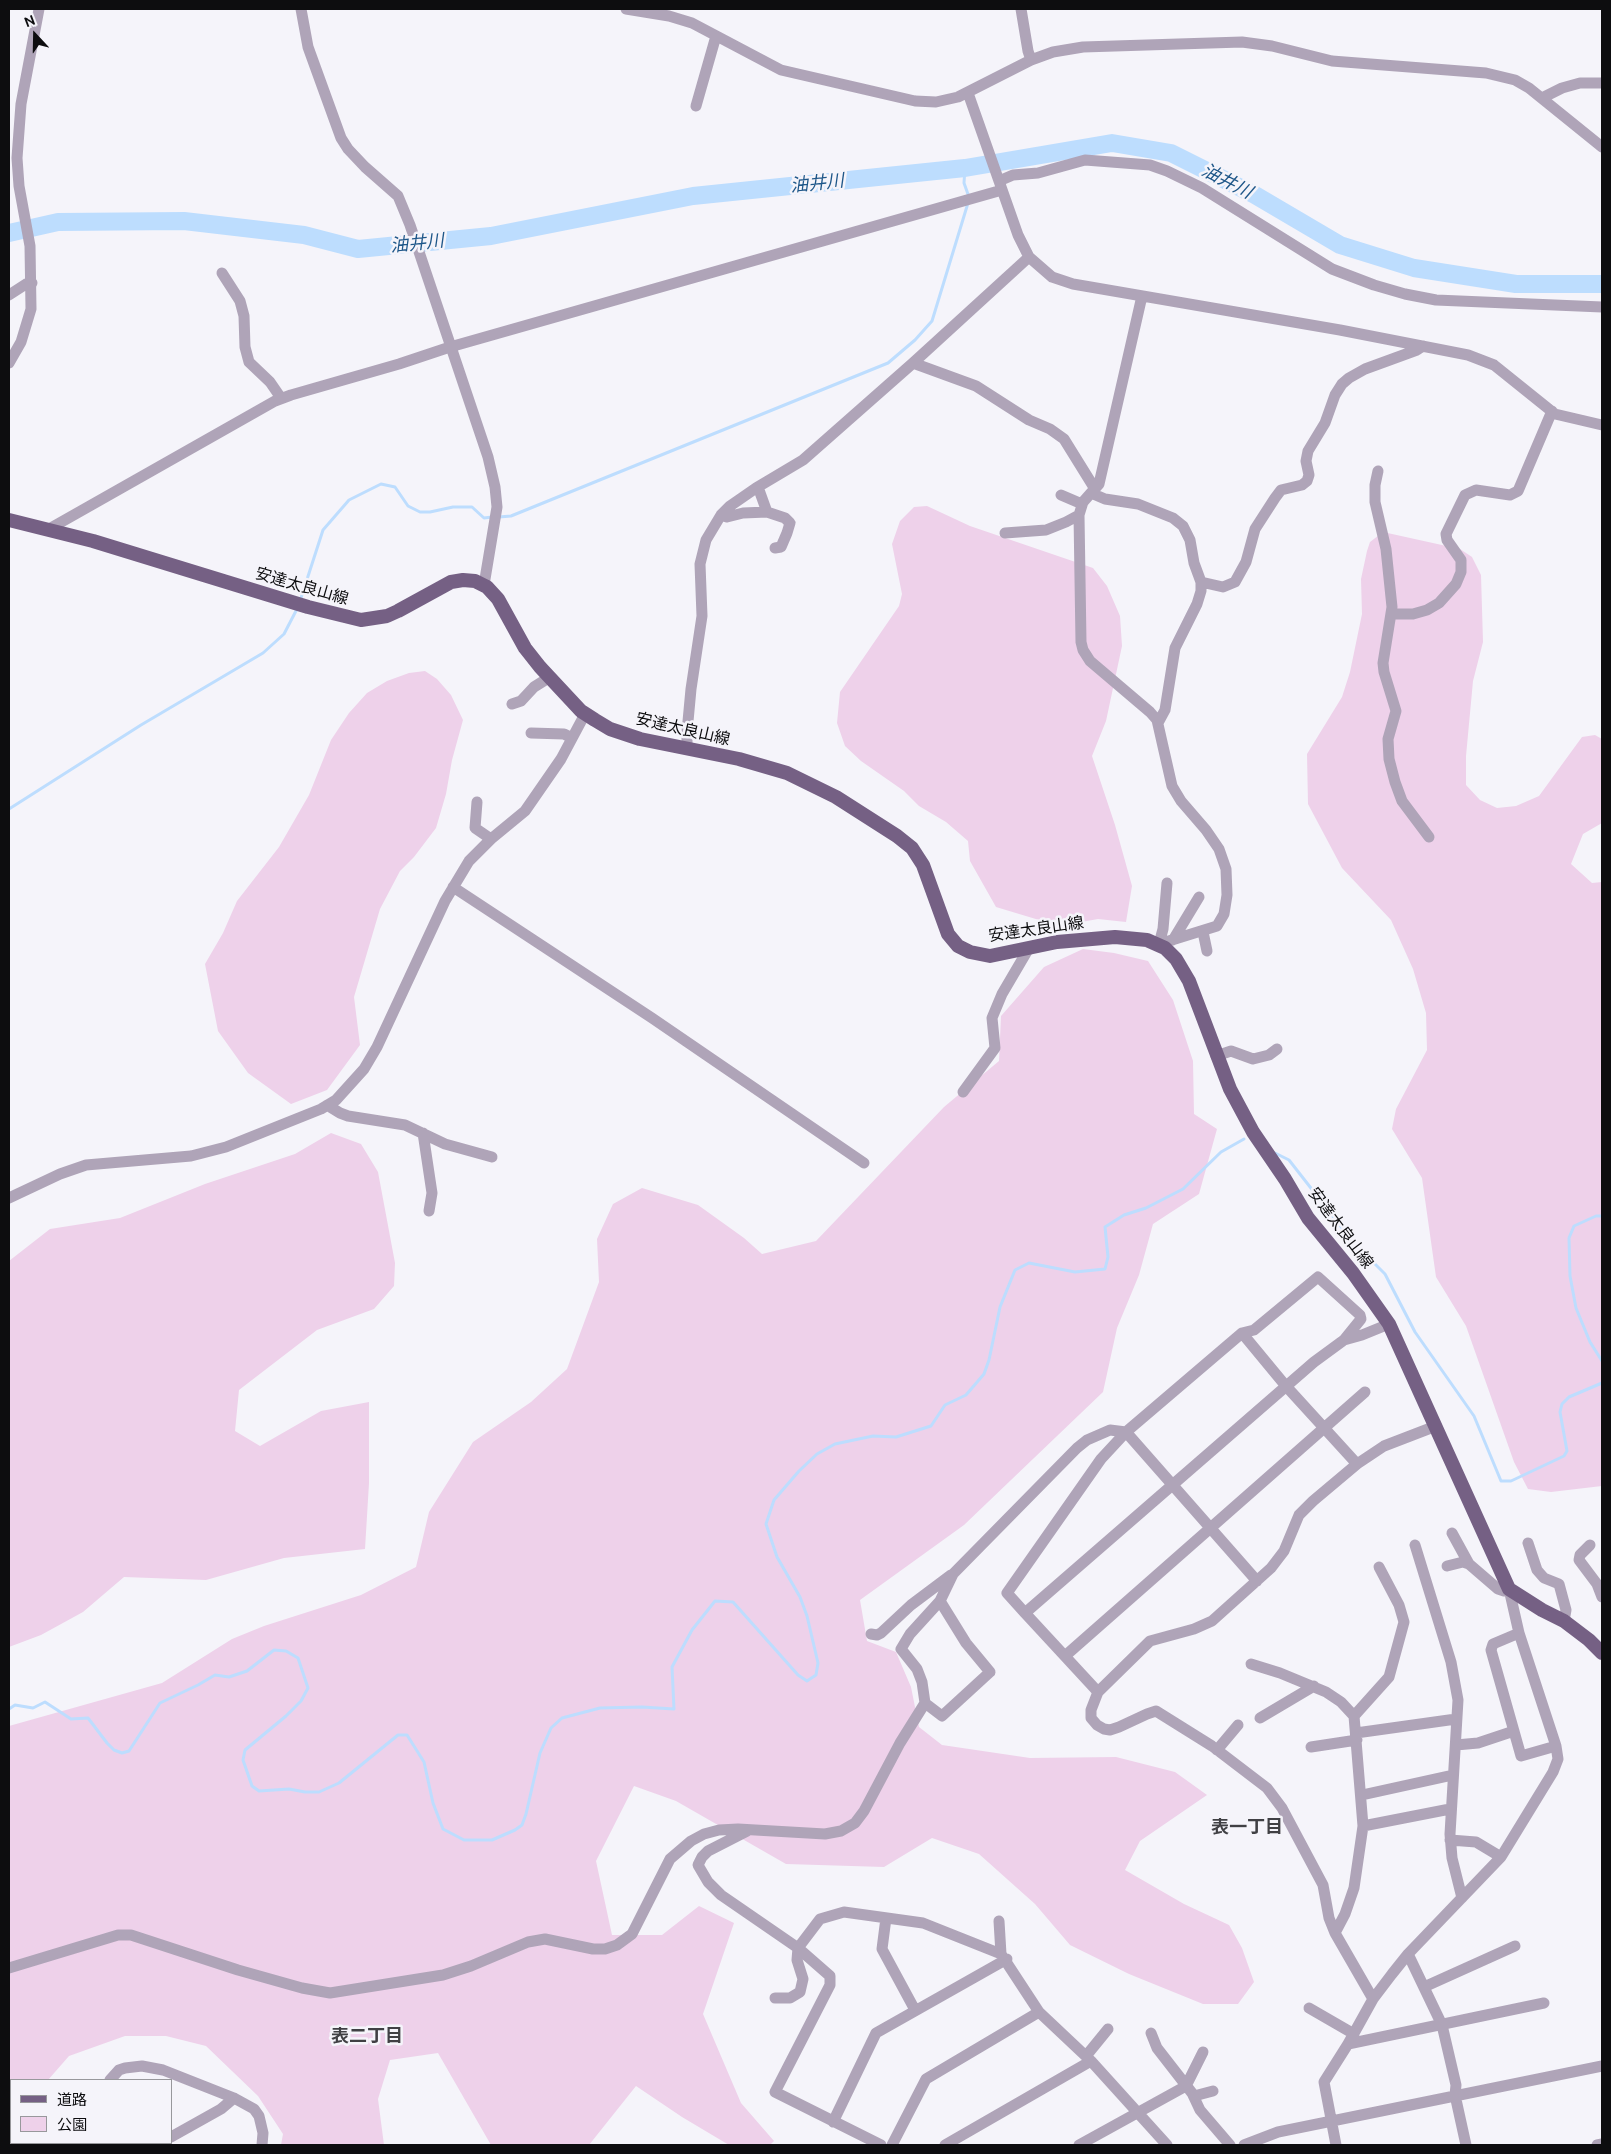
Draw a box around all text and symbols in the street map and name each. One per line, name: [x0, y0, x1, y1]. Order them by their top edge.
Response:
north arrow: [10, 10, 60, 60]
text: N: [22, 12, 37, 30]
water label: 油井川: [1198, 159, 1256, 203]
water label: 油井川: [789, 169, 845, 197]
water label: 油井川: [389, 229, 445, 257]
street label: 安達太良山線: [253, 564, 351, 608]
street label: 安達太良山線: [634, 709, 732, 749]
street label: 安達太良山線: [987, 913, 1085, 945]
street label: 安達太良山線: [1304, 1184, 1378, 1272]
district label: 表一丁目: [1211, 1816, 1283, 1838]
district label: 表二丁目: [331, 2025, 403, 2047]
legend: [10, 2079, 172, 2144]
text: 道路: [57, 2091, 87, 2108]
text: 公園: [57, 2116, 87, 2133]

